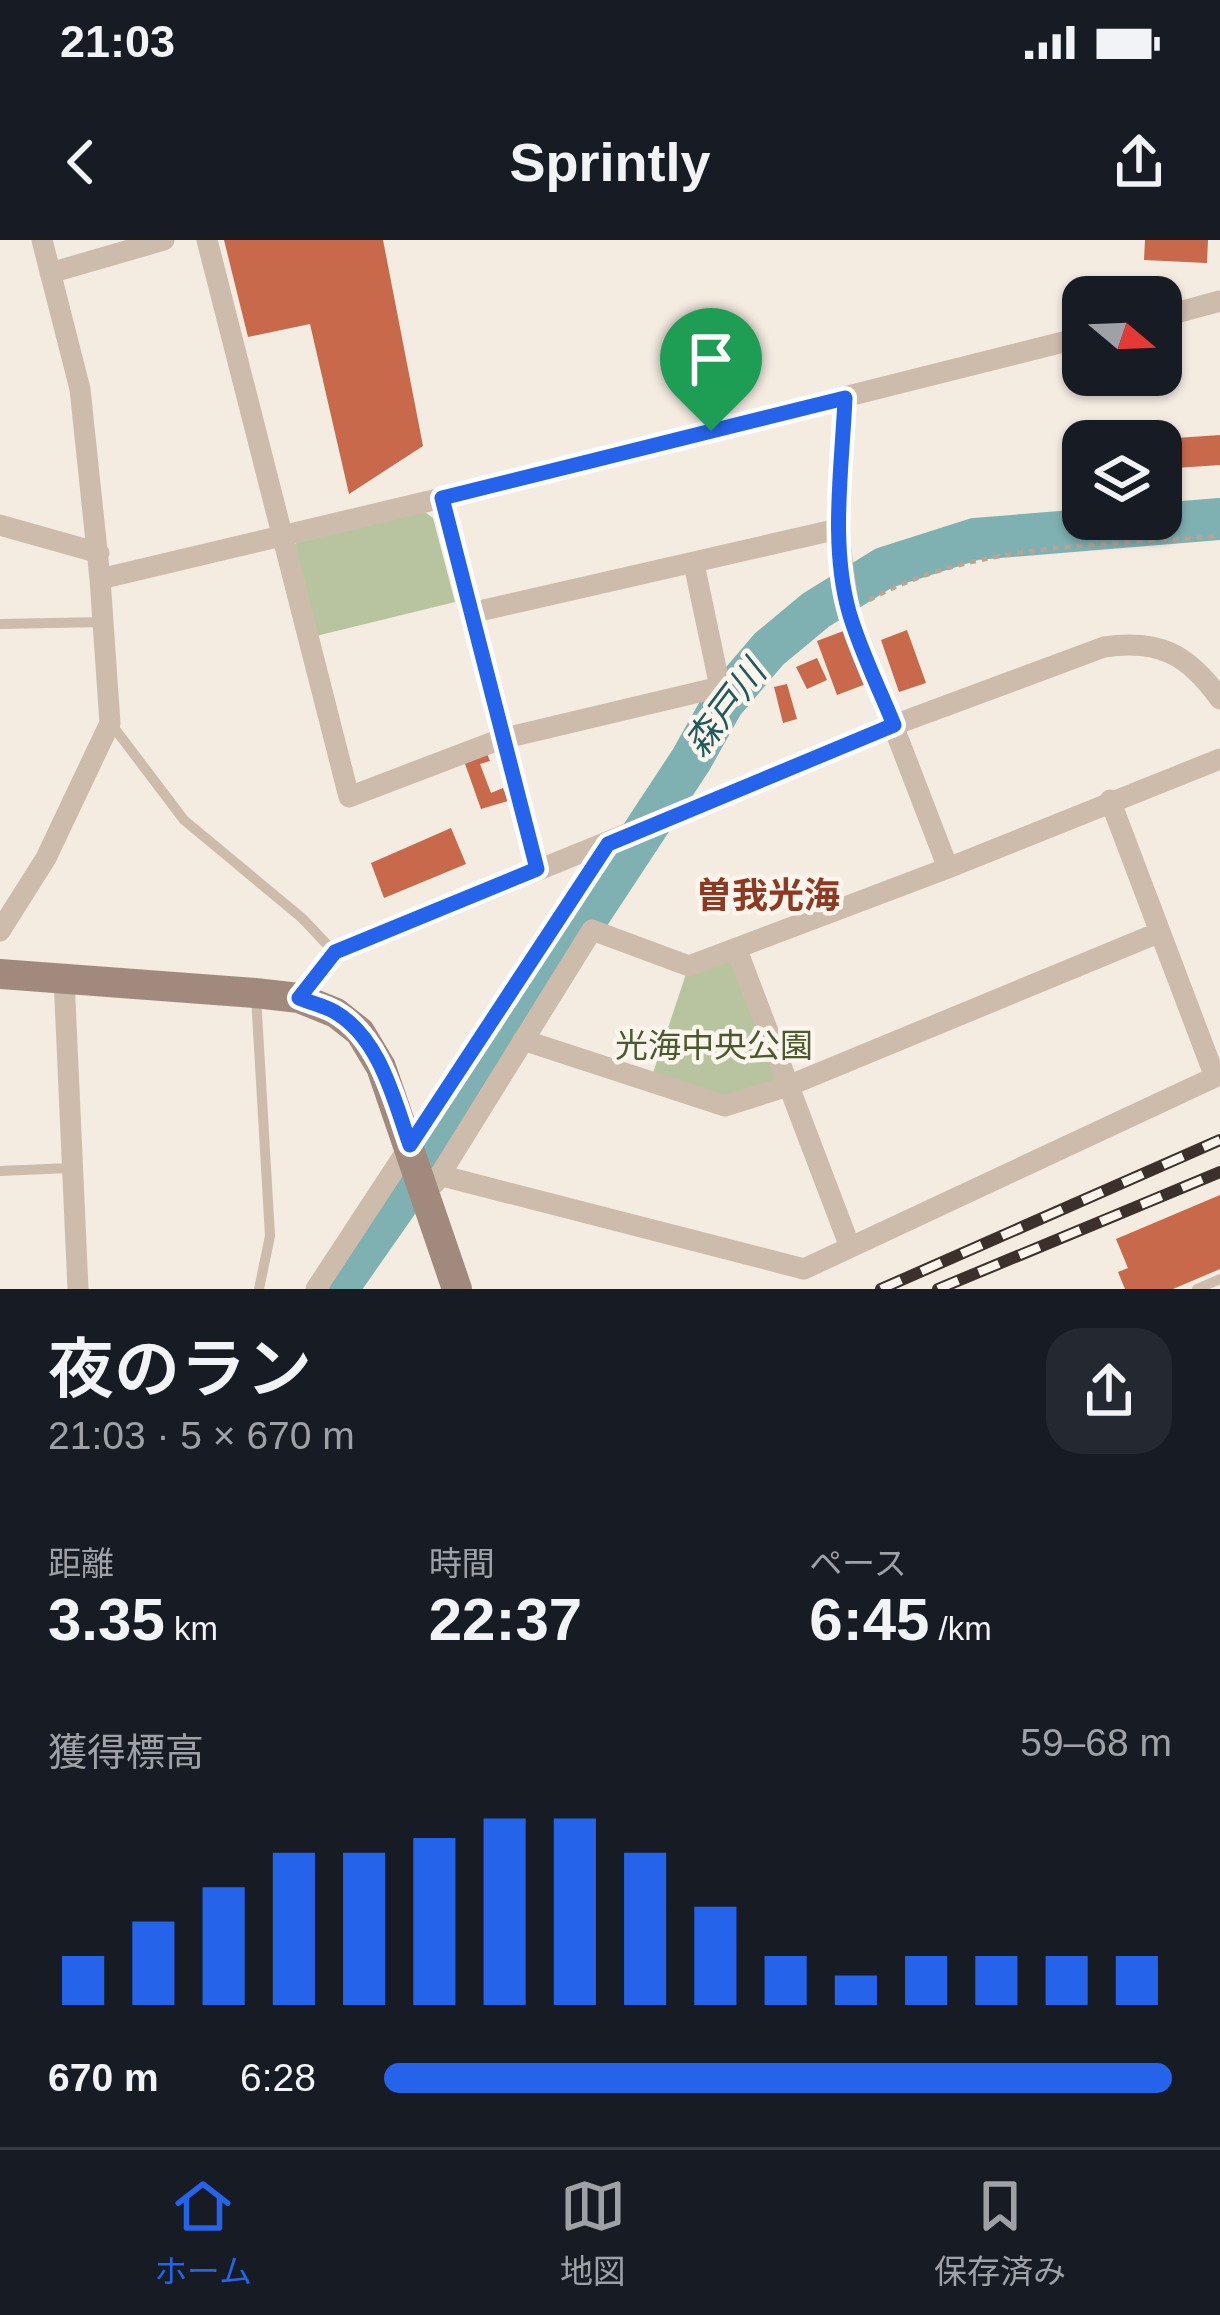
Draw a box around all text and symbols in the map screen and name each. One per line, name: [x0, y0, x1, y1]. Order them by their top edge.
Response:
text: 21:03: [60, 16, 175, 67]
icon: back: [48, 129, 114, 195]
icon: share: [1106, 129, 1172, 195]
text: Sprintly: [509, 132, 711, 192]
north arrow: [1062, 276, 1182, 396]
map controls: [1062, 276, 1182, 540]
pin: [660, 308, 762, 431]
icon: arrive: [678, 326, 744, 392]
button: layers: [1062, 420, 1182, 540]
water label: 森戸川: [676, 649, 776, 763]
district label: 曽我光海: [696, 875, 840, 916]
park label: 光海中央公園: [615, 1027, 813, 1064]
button: share: [1046, 1328, 1172, 1454]
text: 夜のラン: [48, 1332, 312, 1406]
text: 21:03 · 5 × 670 m: [48, 1414, 355, 1457]
text: 距離: [48, 1545, 114, 1582]
text: 時間: [429, 1545, 495, 1582]
text: ペース: [809, 1545, 907, 1582]
text: 3.35: [48, 1586, 165, 1653]
text: 22:37: [429, 1586, 582, 1653]
text: 6:45: [809, 1586, 929, 1653]
text: km: [165, 1610, 218, 1647]
text: /km: [929, 1610, 992, 1647]
text: 59–68 m: [1020, 1721, 1172, 1764]
text: 獲得標高: [48, 1731, 204, 1774]
text: 670 m: [48, 2056, 159, 2099]
text: 6:28: [240, 2056, 316, 2099]
tab: ホーム: [154, 2173, 252, 2293]
tab: 地図: [560, 2173, 626, 2293]
tab: 保存済み: [934, 2173, 1066, 2293]

